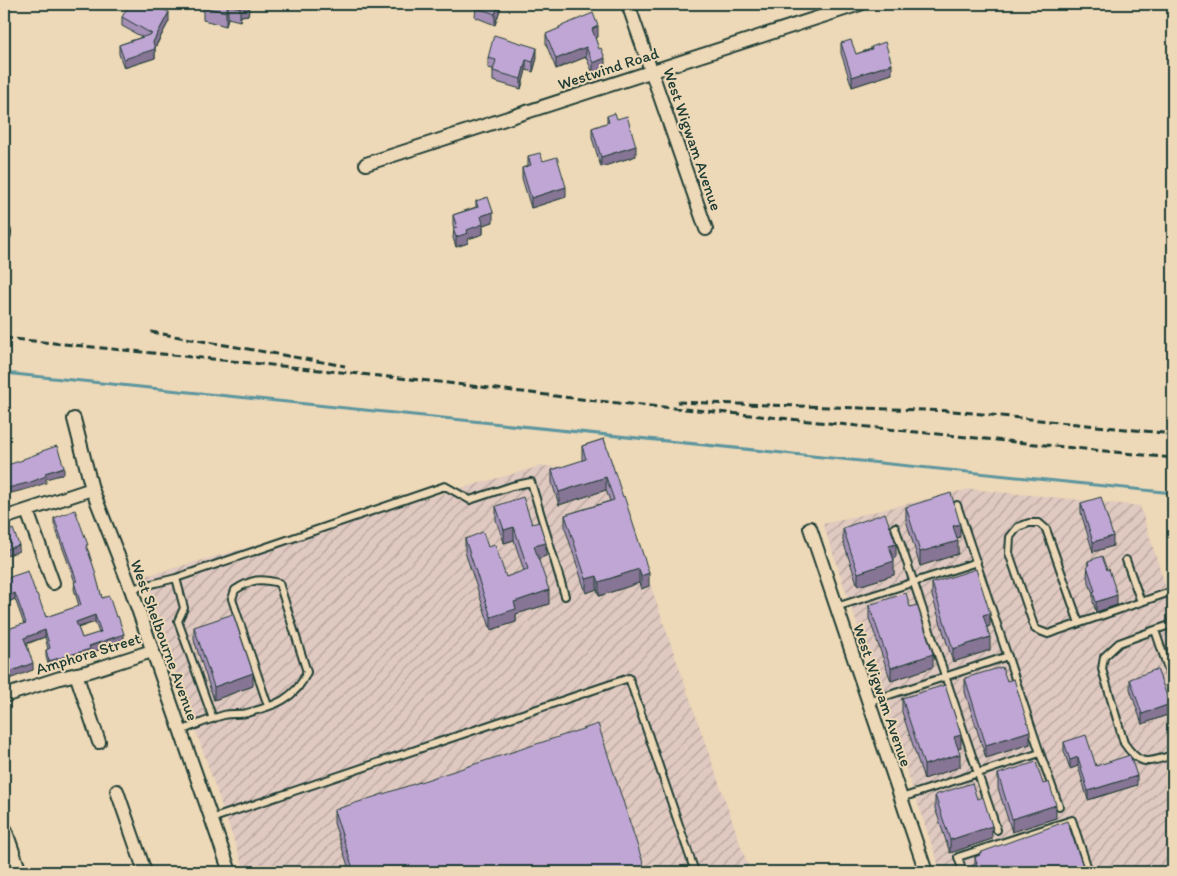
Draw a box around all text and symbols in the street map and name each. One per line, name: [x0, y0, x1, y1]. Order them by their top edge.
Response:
street label: Westwind Road: [555, 43, 661, 94]
street label: West Wigwam Avenue: [659, 65, 726, 213]
street label: West Shelbourne Avenue: [127, 557, 203, 723]
street label: West Wigwam Avenue: [849, 621, 916, 769]
street label: Amphora Street: [33, 628, 143, 678]

